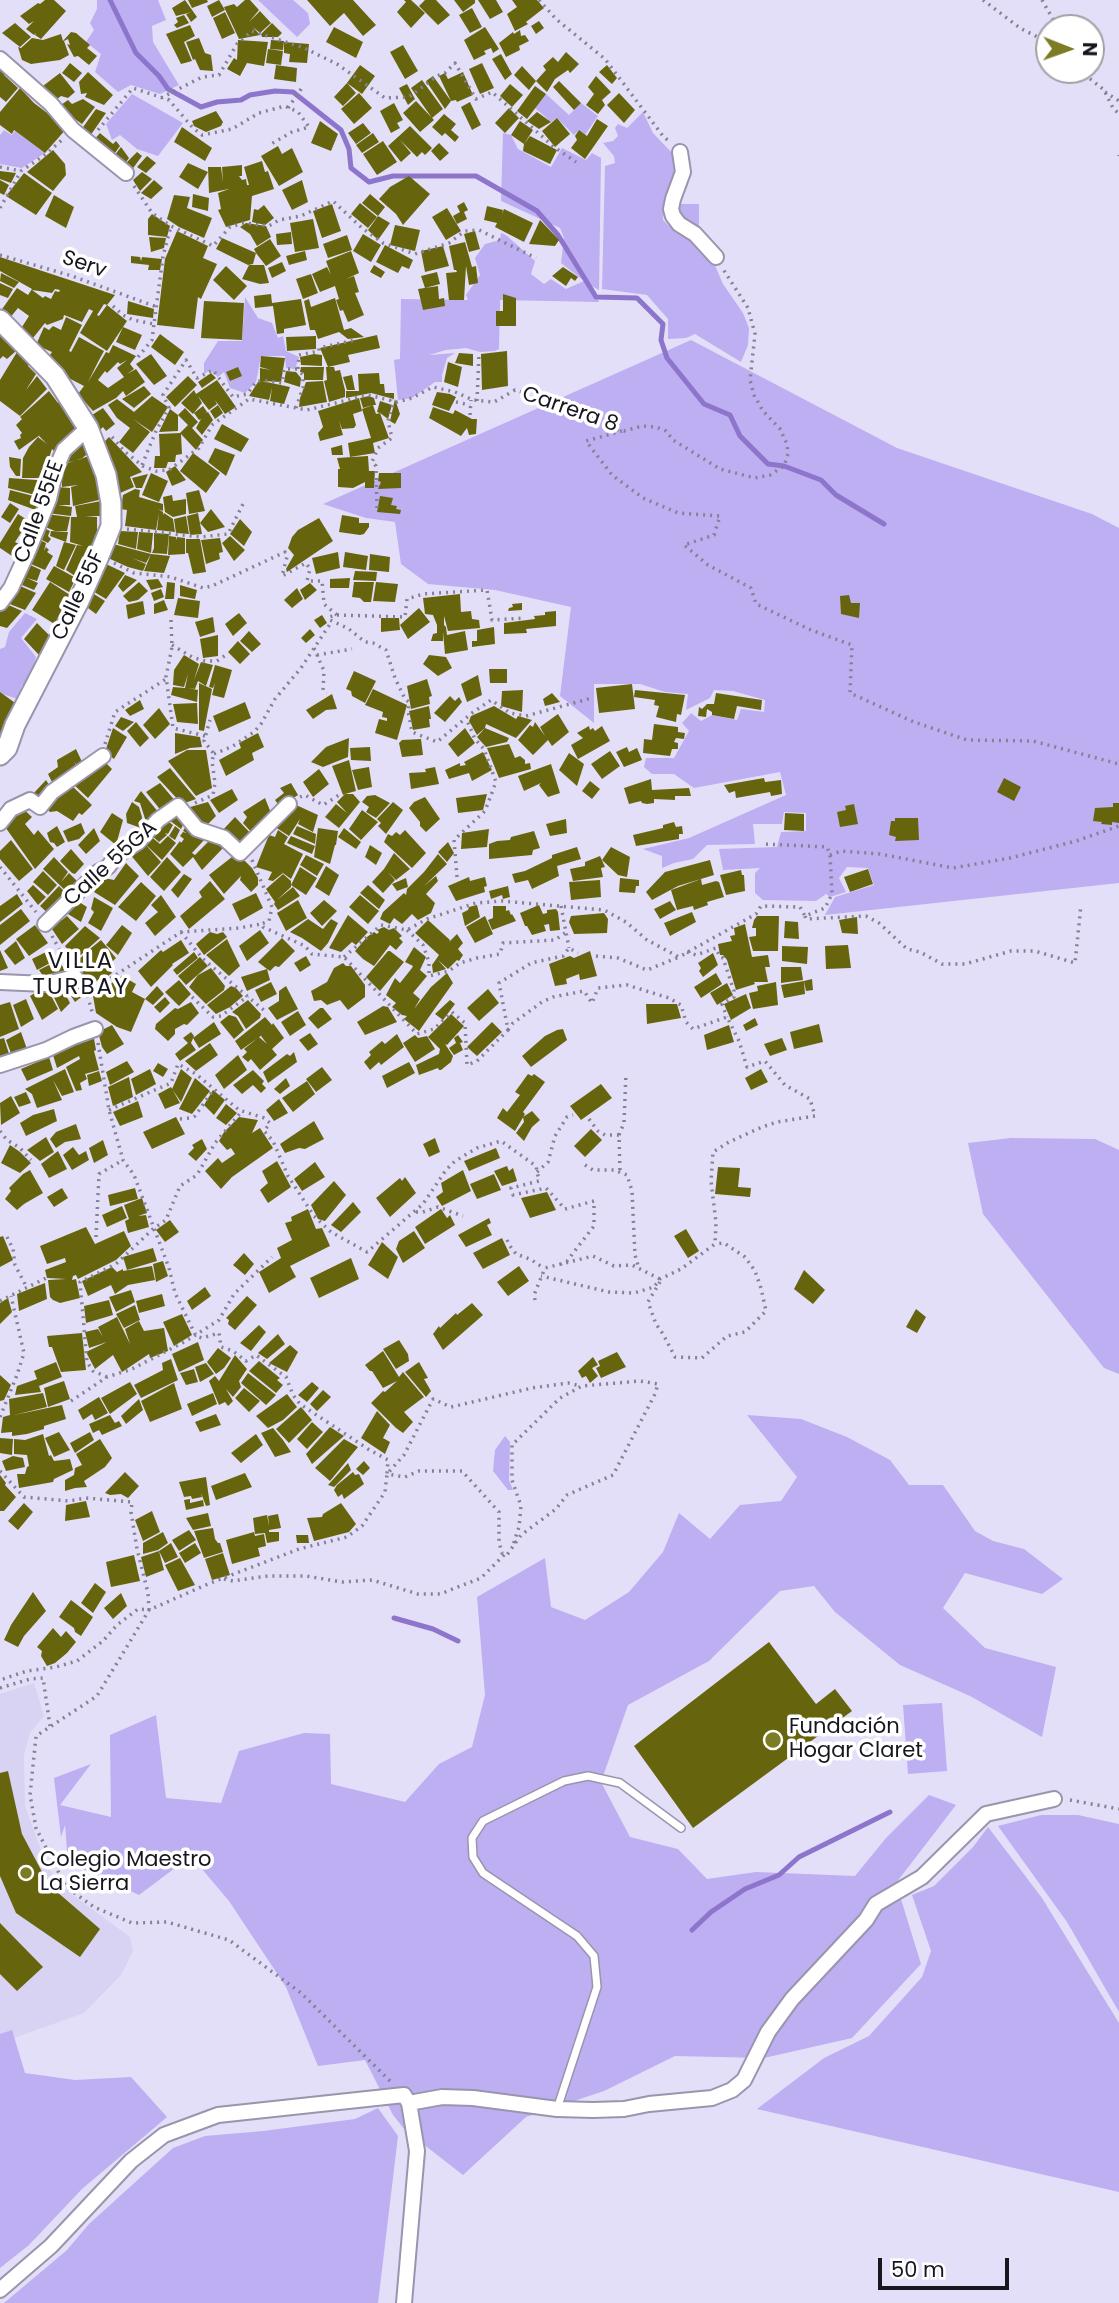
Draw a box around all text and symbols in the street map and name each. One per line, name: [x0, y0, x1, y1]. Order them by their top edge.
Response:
north arrow: [1035, 14, 1105, 84]
text: N: [1076, 42, 1103, 57]
street label: Serv: [59, 246, 109, 284]
street label: Carrera 8: [519, 382, 621, 438]
street label: Calle 55EE: [10, 457, 70, 567]
street label: Calle 55F: [47, 547, 111, 645]
street label: Calle 55GA: [59, 816, 163, 912]
district label: VILLA TURBAY: [33, 948, 129, 1002]
place label: Fundación Hogar Claret: [789, 1715, 923, 1765]
marker: Fundación Hogar Claret: [763, 1730, 783, 1750]
place label: Colegio Maestro La Sierra: [40, 1848, 211, 1898]
marker: Colegio Maestro La Sierra: [18, 1865, 34, 1881]
scale bar: [881, 2244, 1012, 2288]
text: 50 m: [891, 2255, 945, 2284]

